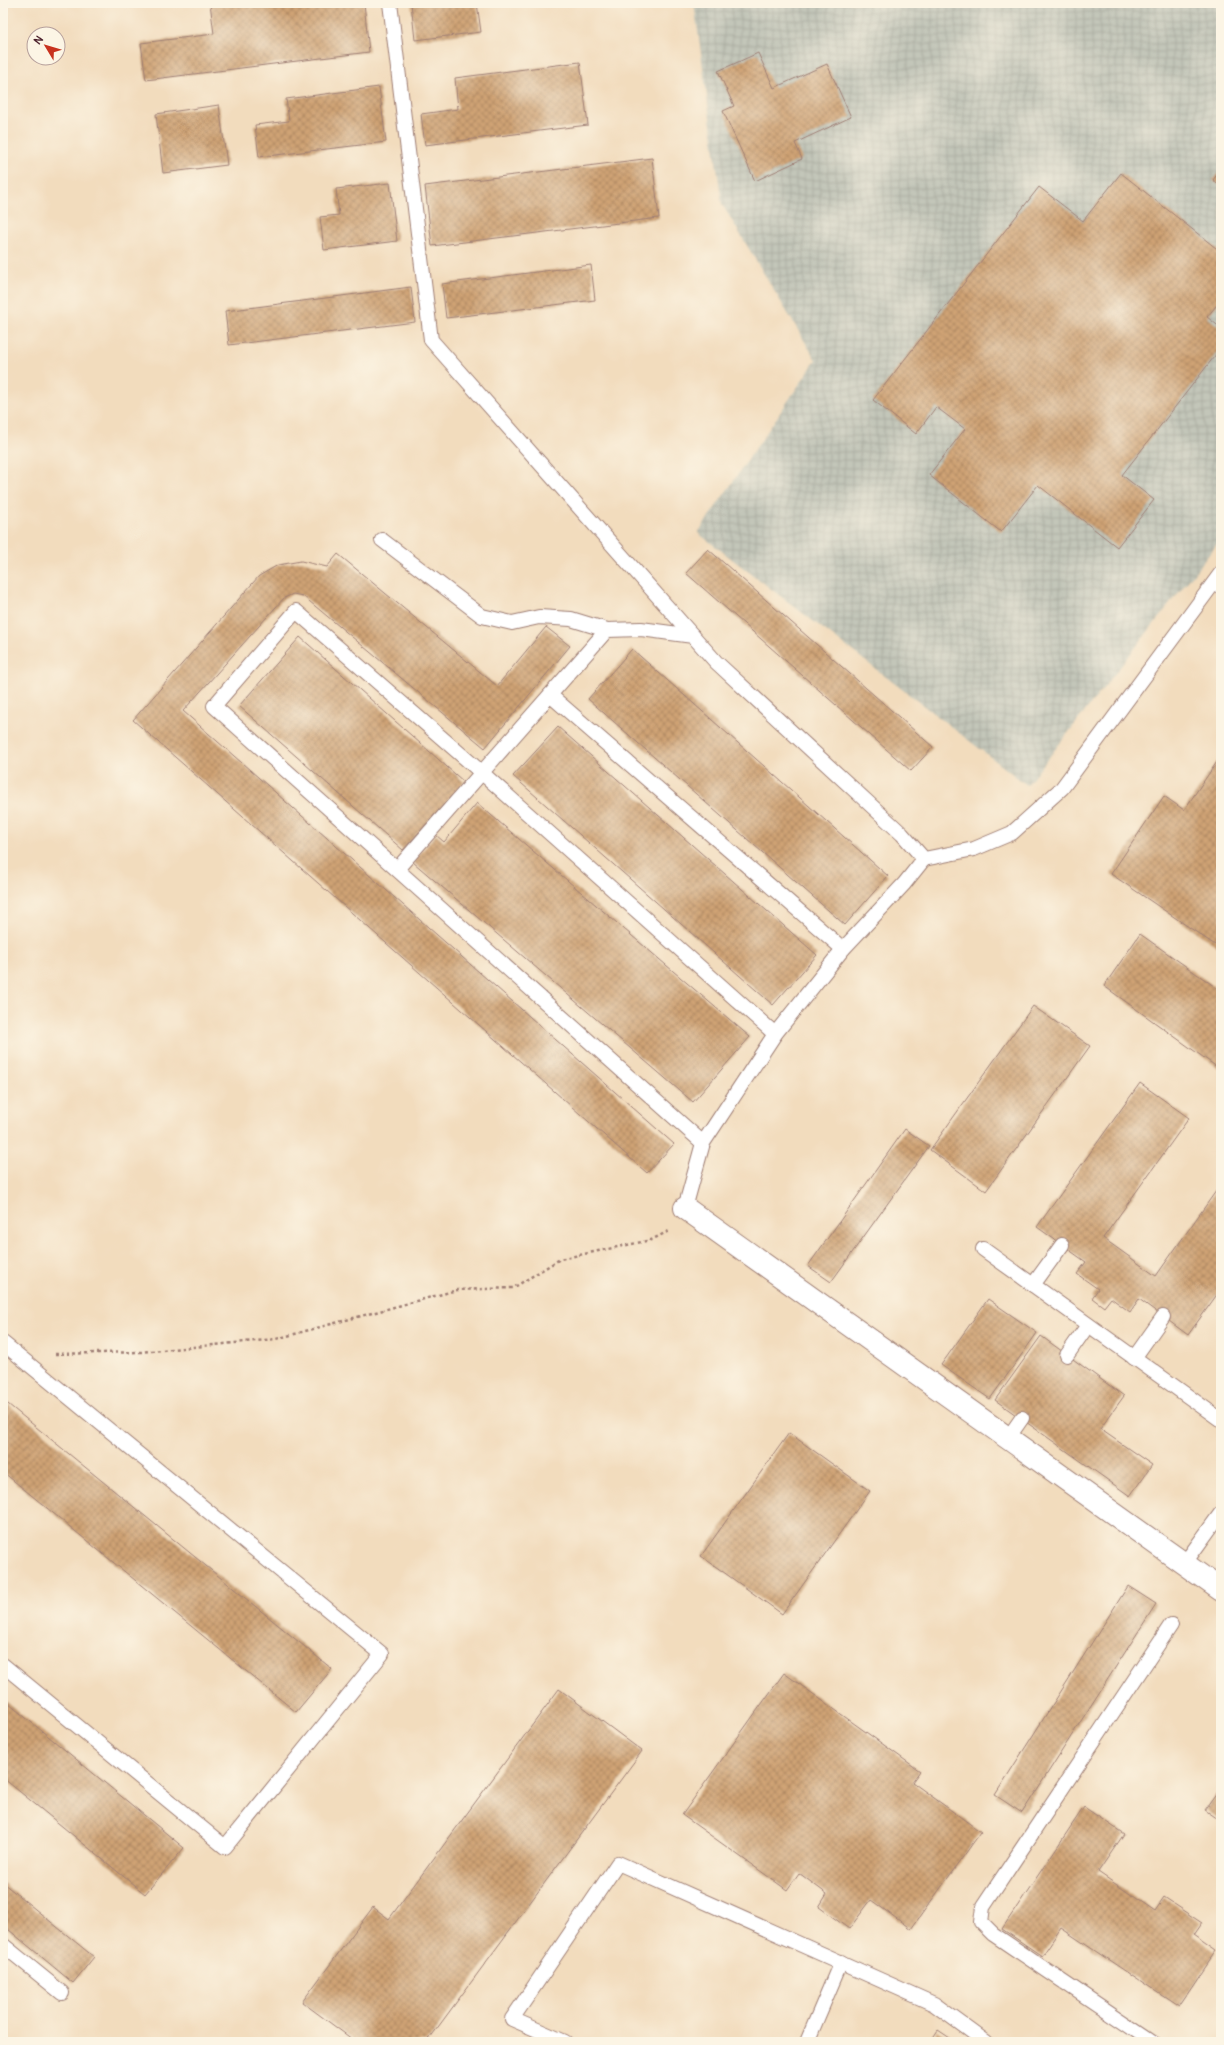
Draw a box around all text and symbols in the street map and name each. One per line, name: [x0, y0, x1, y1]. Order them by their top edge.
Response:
north arrow: [26, 26, 66, 66]
text: N: [31, 33, 46, 47]

